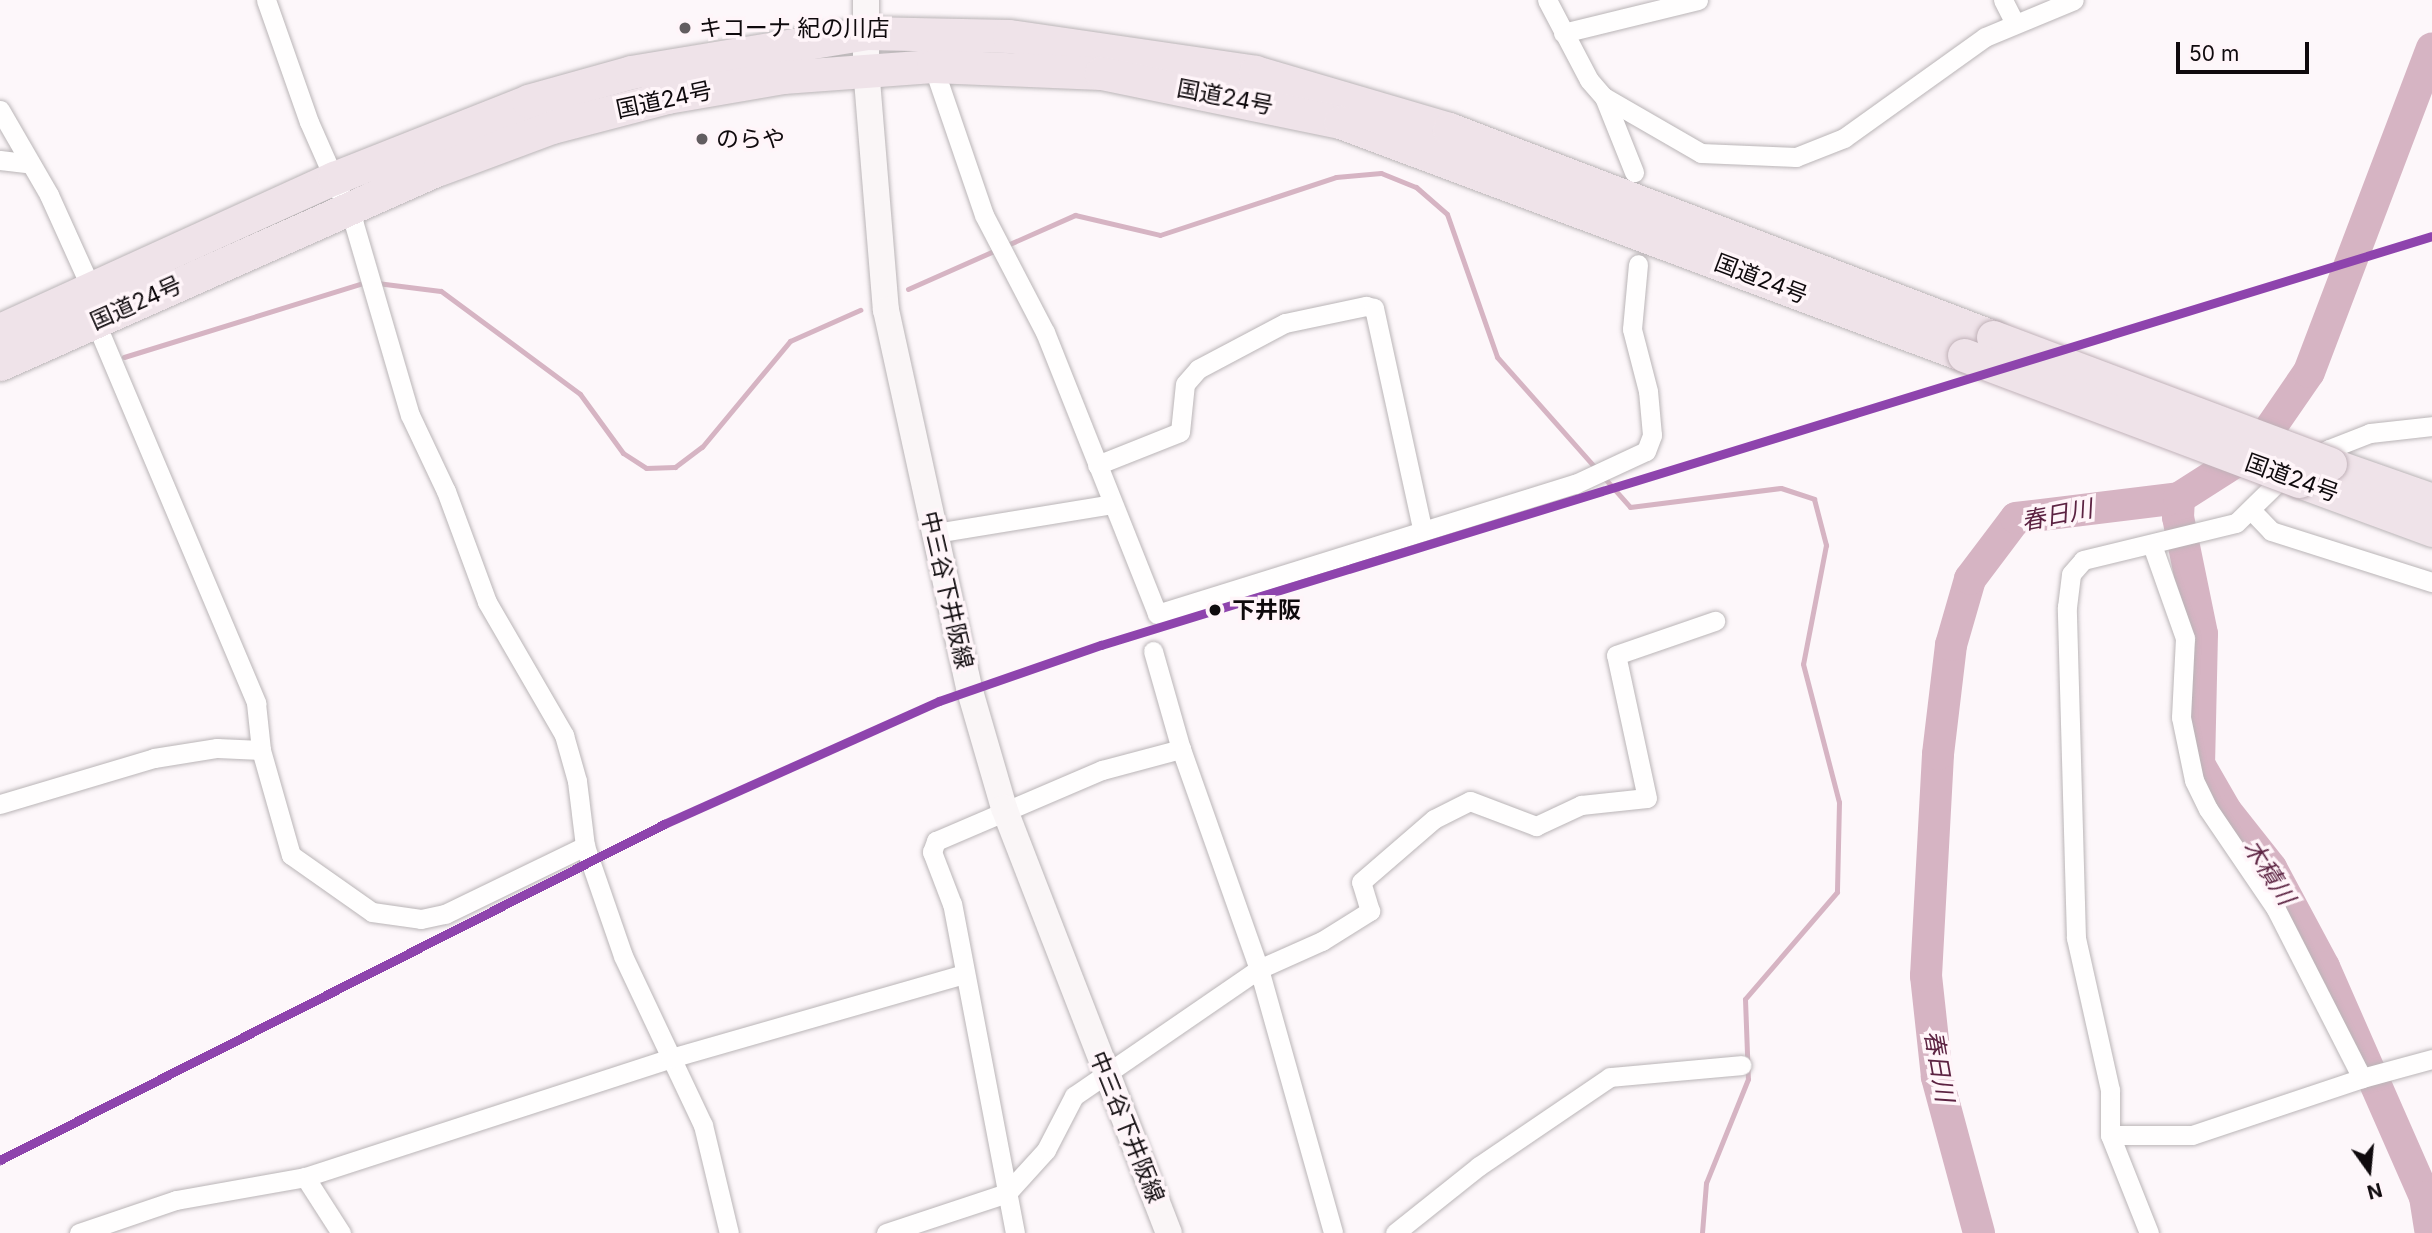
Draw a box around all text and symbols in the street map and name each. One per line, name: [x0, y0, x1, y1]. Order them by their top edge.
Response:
place label: キコーナ 紀の川店: [699, 14, 889, 42]
marker: キコーナ 紀の川店: [677, 20, 693, 36]
scale bar: [2180, 28, 2313, 72]
text: 50 m: [2189, 41, 2239, 66]
street label: 国道24号: [1175, 74, 1275, 120]
street label: 国道24号: [613, 76, 715, 124]
place label: のらや: [716, 125, 785, 153]
marker: のらや: [694, 131, 710, 147]
street label: 国道24号: [1711, 249, 1811, 309]
street label: 国道24号: [86, 271, 186, 335]
street label: 国道24号: [2241, 448, 2343, 508]
water label: 春日川: [2019, 494, 2095, 536]
street label: 中三谷下井阪線: [915, 508, 979, 672]
place label: 下井阪: [1232, 596, 1301, 624]
marker: 下井阪: [1204, 599, 1226, 621]
water label: 木積川: [2237, 834, 2301, 910]
water label: 春日川: [1919, 1028, 1959, 1104]
street label: 中三谷下井阪線: [1084, 1047, 1170, 1207]
north arrow: [2334, 1135, 2404, 1205]
text: N: [2365, 1178, 2385, 1204]

